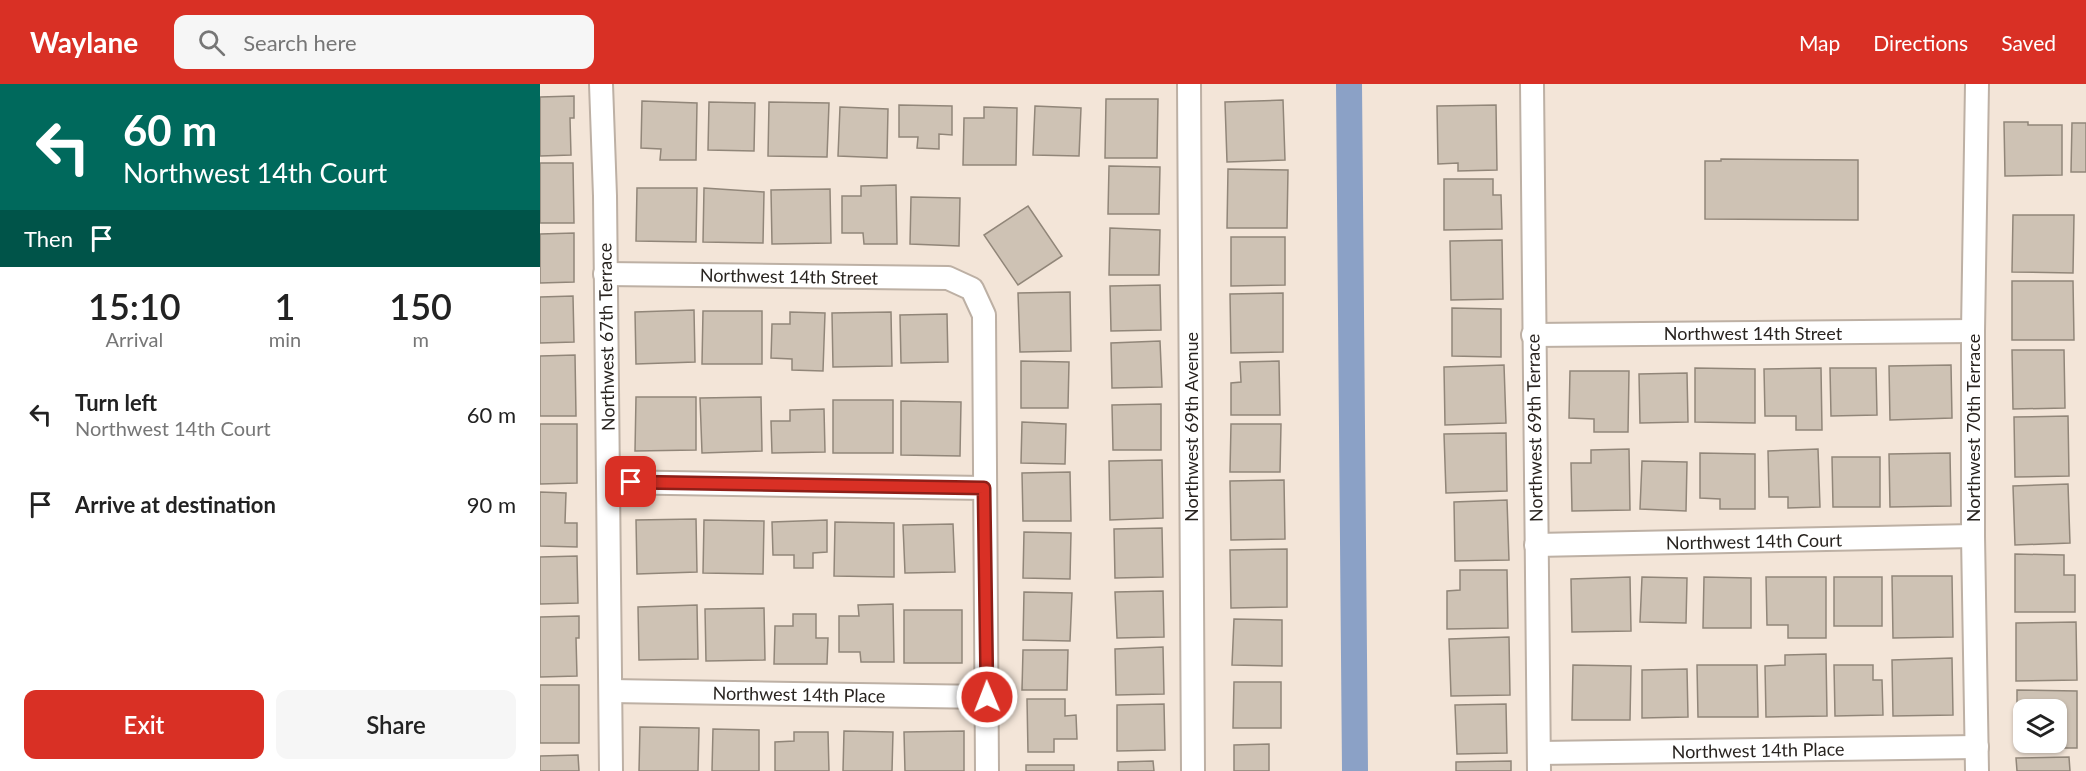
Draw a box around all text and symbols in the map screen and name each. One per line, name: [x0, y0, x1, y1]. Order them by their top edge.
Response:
search box: [174, 15, 594, 69]
text: Waylane: [30, 25, 138, 59]
icon: search: [195, 26, 228, 59]
text: Search here: [243, 29, 357, 56]
text: Map: [1799, 30, 1840, 55]
text: Directions: [1873, 30, 1968, 55]
text: Saved: [2001, 30, 2056, 55]
text: 60 m: [123, 105, 217, 155]
icon: left: [24, 108, 102, 186]
text: Northwest 14th Court: [123, 156, 387, 189]
icon: arrive: [85, 222, 118, 255]
text: Then: [24, 225, 73, 252]
street label: Northwest 67th Terrace: [593, 243, 619, 431]
street label: Northwest 14th Street: [700, 263, 879, 289]
text: 15:10: [88, 284, 181, 328]
text: 1: [275, 284, 295, 328]
text: 150: [389, 284, 452, 328]
street label: Northwest 14th Street: [1664, 322, 1843, 344]
text: Arrival: [106, 327, 163, 351]
text: min: [269, 327, 301, 351]
text: m: [412, 327, 429, 351]
street label: Northwest 69th Avenue: [1180, 332, 1202, 522]
street label: Northwest 69th Terrace: [1521, 334, 1547, 522]
street label: Northwest 70th Terrace: [1962, 334, 1984, 522]
text: Turn left: [75, 389, 157, 416]
icon: left: [24, 398, 57, 431]
text: 60 m: [467, 401, 516, 428]
text: Northwest 14th Court: [75, 416, 271, 440]
pin: [605, 456, 656, 507]
icon: arrive: [614, 465, 647, 498]
icon: arrive: [24, 488, 57, 521]
text: Arrive at destination: [75, 491, 276, 518]
text: 90 m: [467, 491, 516, 518]
street label: Northwest 14th Court: [1666, 528, 1843, 554]
position arrow: [955, 665, 1019, 729]
street label: Northwest 14th Place: [712, 681, 886, 707]
button: Exit: [24, 690, 264, 759]
button: Share: [276, 690, 516, 759]
map controls: [2013, 699, 2067, 753]
button: layers: [2013, 699, 2067, 753]
street label: Northwest 14th Place: [1671, 737, 1845, 763]

